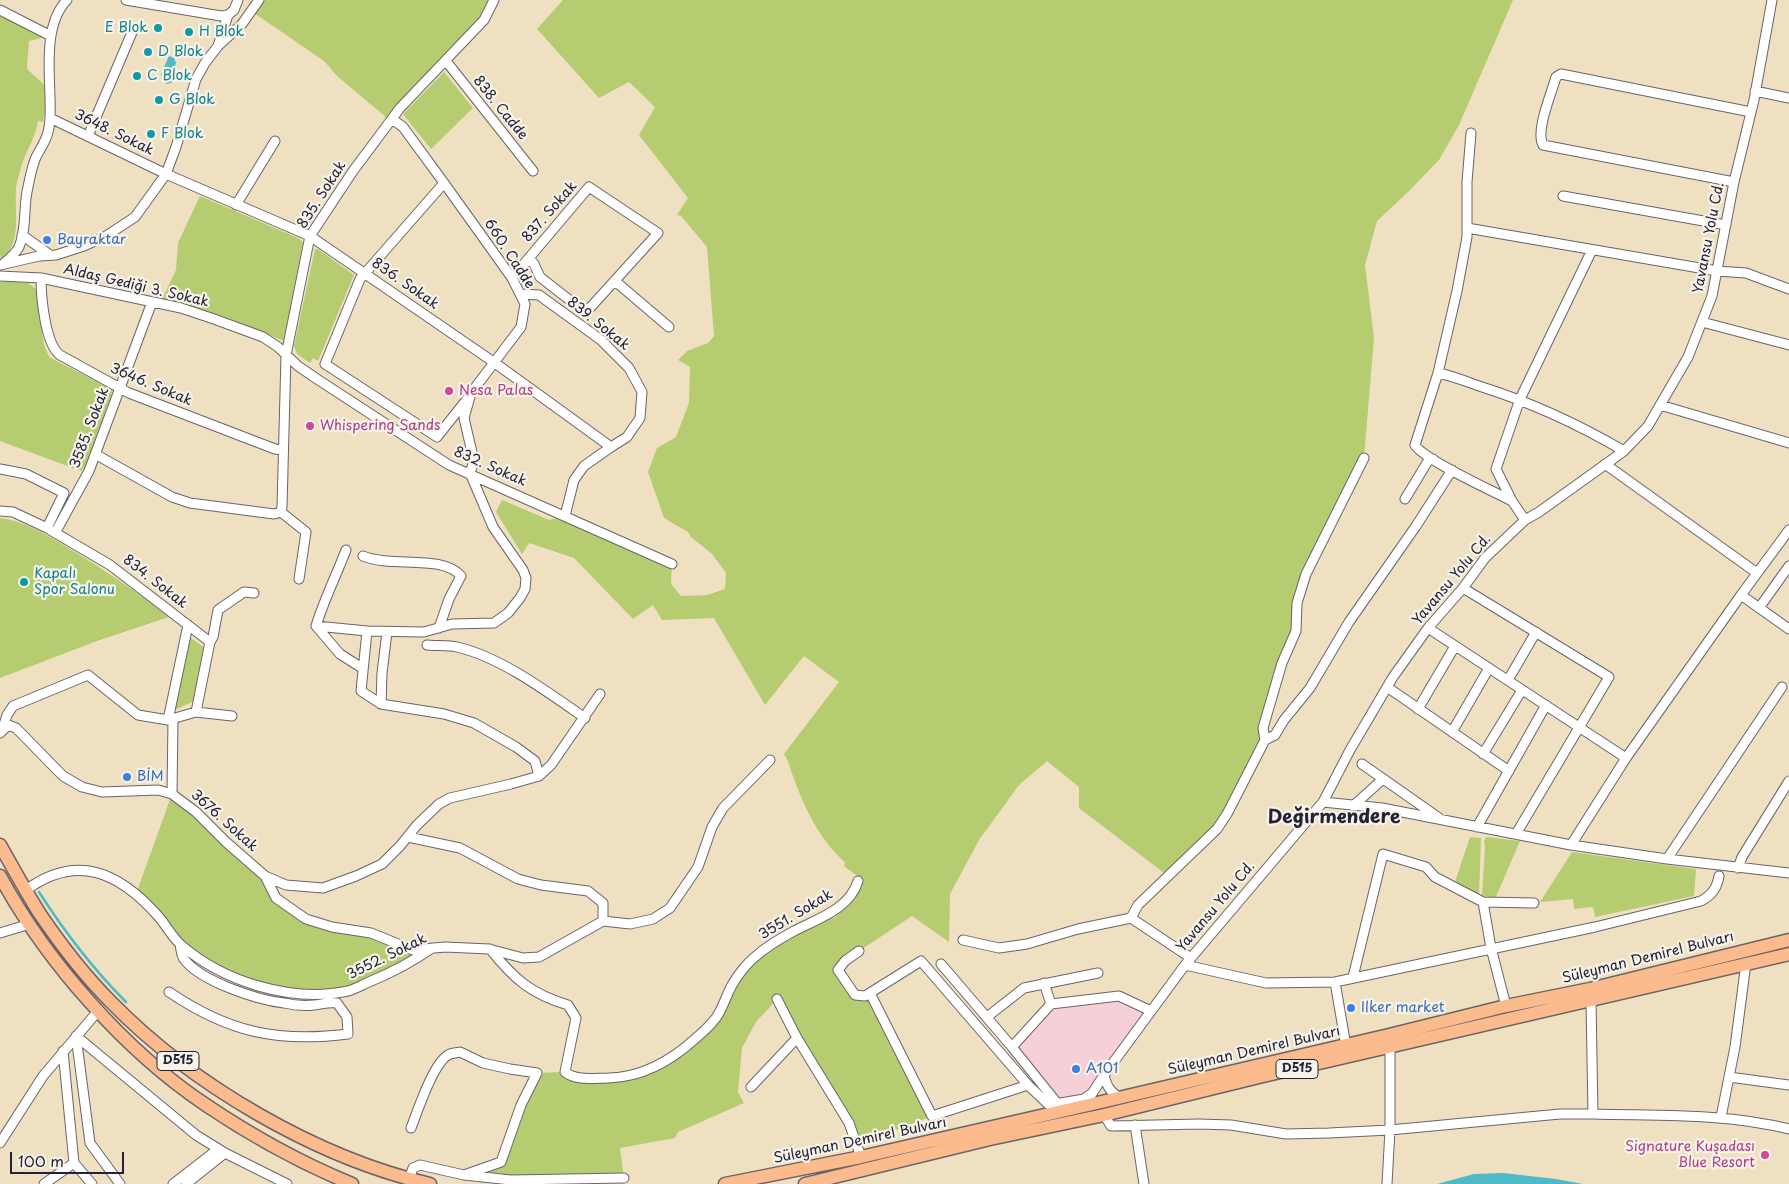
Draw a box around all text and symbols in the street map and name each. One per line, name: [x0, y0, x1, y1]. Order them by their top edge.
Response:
place label: E Blok: [105, 20, 148, 36]
marker: E Blok: [152, 22, 164, 34]
place label: H Blok: [199, 24, 244, 40]
marker: H Blok: [183, 26, 195, 38]
place label: D Blok: [158, 44, 203, 60]
marker: D Blok: [142, 46, 154, 58]
place label: C Blok: [147, 68, 192, 84]
marker: C Blok: [131, 70, 143, 82]
street label: 838. Cadde: [469, 73, 531, 143]
place label: G Blok: [169, 92, 215, 108]
marker: G Blok: [153, 94, 165, 106]
street label: 3648. Sokak: [72, 107, 156, 159]
place label: F Blok: [161, 126, 203, 142]
marker: F Blok: [145, 128, 157, 140]
street label: 835. Sokak: [294, 158, 350, 232]
street label: 837. Sokak: [519, 178, 581, 246]
street label: Yavansu Yolu Cd.: [1690, 181, 1728, 295]
street label: 660. Cadde: [480, 216, 538, 292]
place label: Bayraktar: [57, 232, 126, 248]
marker: Bayraktar: [41, 234, 53, 246]
street label: 836. Sokak: [368, 255, 442, 313]
street label: Aldaş Gediği 3. Sokak: [62, 261, 210, 311]
street label: 839. Sokak: [563, 294, 633, 354]
street label: 3646. Sokak: [108, 360, 194, 410]
place label: Nesa Palas: [459, 383, 533, 399]
street label: 3585. Sokak: [67, 385, 113, 471]
marker: Nesa Palas: [443, 385, 455, 397]
place label: Whispering Sands: [320, 418, 440, 434]
marker: Whispering Sands: [304, 420, 316, 432]
street label: 832. Sokak: [451, 443, 529, 491]
street label: Yavansu Yolu Cd.: [1409, 531, 1495, 629]
street label: 834. Sokak: [119, 552, 191, 612]
place label: Kapalı Spor Salonu: [34, 566, 115, 598]
marker: Kapalı Spor Salonu: [18, 576, 30, 588]
place label: BİM: [137, 769, 164, 785]
marker: BİM: [121, 771, 133, 783]
street label: 3676. Sokak: [187, 787, 261, 855]
district label: Değirmendere: [1268, 807, 1400, 829]
street label: Yavansu Yolu Cd.: [1173, 858, 1259, 956]
street label: 3551. Sokak: [756, 886, 836, 944]
street label: Süleyman Demirel Bulvarı: [1560, 928, 1736, 988]
street label: 3552. Sokak: [345, 931, 429, 983]
place label: Ilker market: [1361, 1000, 1445, 1016]
marker: Ilker market: [1345, 1002, 1357, 1014]
street label: Süleyman Demirel Bulvarı: [1166, 1023, 1342, 1079]
road number: D515: [157, 1052, 199, 1070]
road number: D515: [1276, 1060, 1318, 1078]
place label: A101: [1086, 1061, 1118, 1077]
marker: A101: [1070, 1063, 1082, 1075]
street label: Süleyman Demirel Bulvarı: [772, 1114, 948, 1168]
place label: Signature Kuşadası Blue Resort: [1625, 1139, 1755, 1172]
scale bar: [12, 1142, 126, 1174]
text: 100 m: [18, 1149, 64, 1172]
marker: Signature Kuşadası Blue Resort: [1759, 1149, 1771, 1161]

